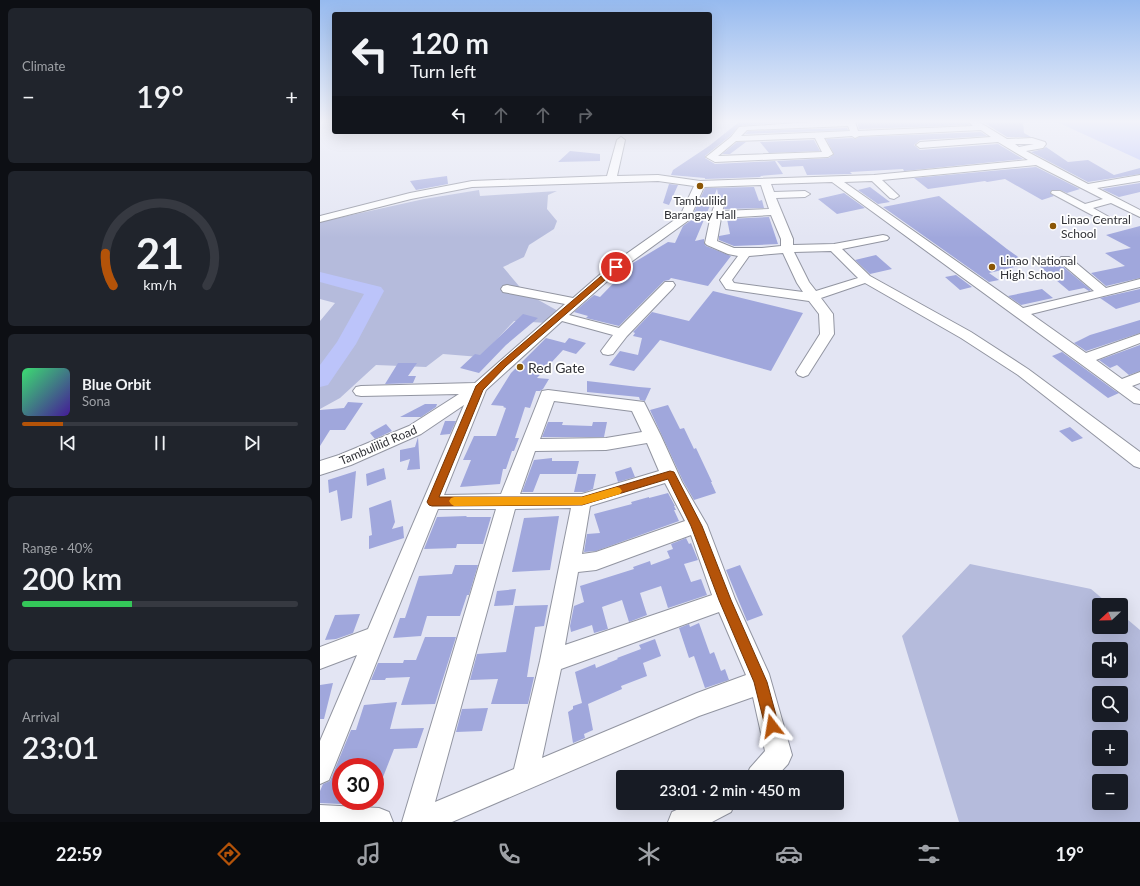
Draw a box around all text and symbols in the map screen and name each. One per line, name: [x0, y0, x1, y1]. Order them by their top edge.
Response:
text: 120 m: [410, 26, 489, 60]
icon: left: [344, 28, 396, 80]
text: Climate: [22, 58, 65, 74]
text: Turn left: [410, 60, 476, 82]
text: 19°: [136, 78, 184, 114]
text: −: [22, 83, 35, 110]
text: +: [285, 83, 298, 110]
icon: left: [448, 104, 470, 126]
icon: ahead: [490, 104, 512, 126]
icon: ahead: [532, 104, 554, 126]
icon: right: [574, 104, 596, 126]
marker: Tambulilid Barangay Hall: [695, 181, 705, 191]
place label: Tambulilid Barangay Hall: [664, 193, 736, 222]
place label: Linao Central School: [1061, 212, 1131, 241]
marker: Linao Central School: [1048, 221, 1058, 231]
text: 21: [136, 228, 184, 278]
pin: [599, 250, 633, 284]
place label: Linao National High School: [1000, 253, 1076, 282]
icon: arrive: [605, 256, 627, 278]
marker: Linao National High School: [987, 262, 997, 272]
text: km/h: [143, 276, 177, 293]
place label: Red Gate: [528, 359, 585, 376]
marker: Red Gate: [515, 362, 525, 372]
text: Blue Orbit: [82, 375, 151, 393]
text: Sona: [82, 393, 110, 409]
street label: Tambulilid Road: [337, 422, 419, 468]
icon: previous: [57, 432, 79, 454]
icon: pause: [149, 432, 171, 454]
icon: next: [241, 432, 263, 454]
text: Range · 40%: [22, 540, 93, 556]
text: 200 km: [22, 560, 122, 596]
north arrow: [1092, 598, 1128, 634]
map controls: [1092, 598, 1128, 810]
button: sound: [1092, 642, 1128, 678]
button: search: [1092, 686, 1128, 722]
position arrow: [751, 705, 793, 747]
text: Arrival: [22, 709, 59, 725]
text: 23:01: [22, 729, 99, 765]
button: +: [1092, 730, 1128, 766]
speed limit sign: 30: [332, 758, 384, 810]
button: −: [1092, 774, 1128, 810]
text: 23:01 · 2 min · 450 m: [660, 781, 800, 799]
icon: directions: [215, 840, 243, 868]
icon: music: [355, 840, 383, 868]
icon: phone: [495, 840, 523, 868]
icon: climate: [635, 840, 663, 868]
icon: car: [775, 840, 803, 868]
icon: filters: [915, 840, 943, 868]
text: 22:59: [56, 843, 102, 865]
text: 19°: [1055, 843, 1084, 865]

